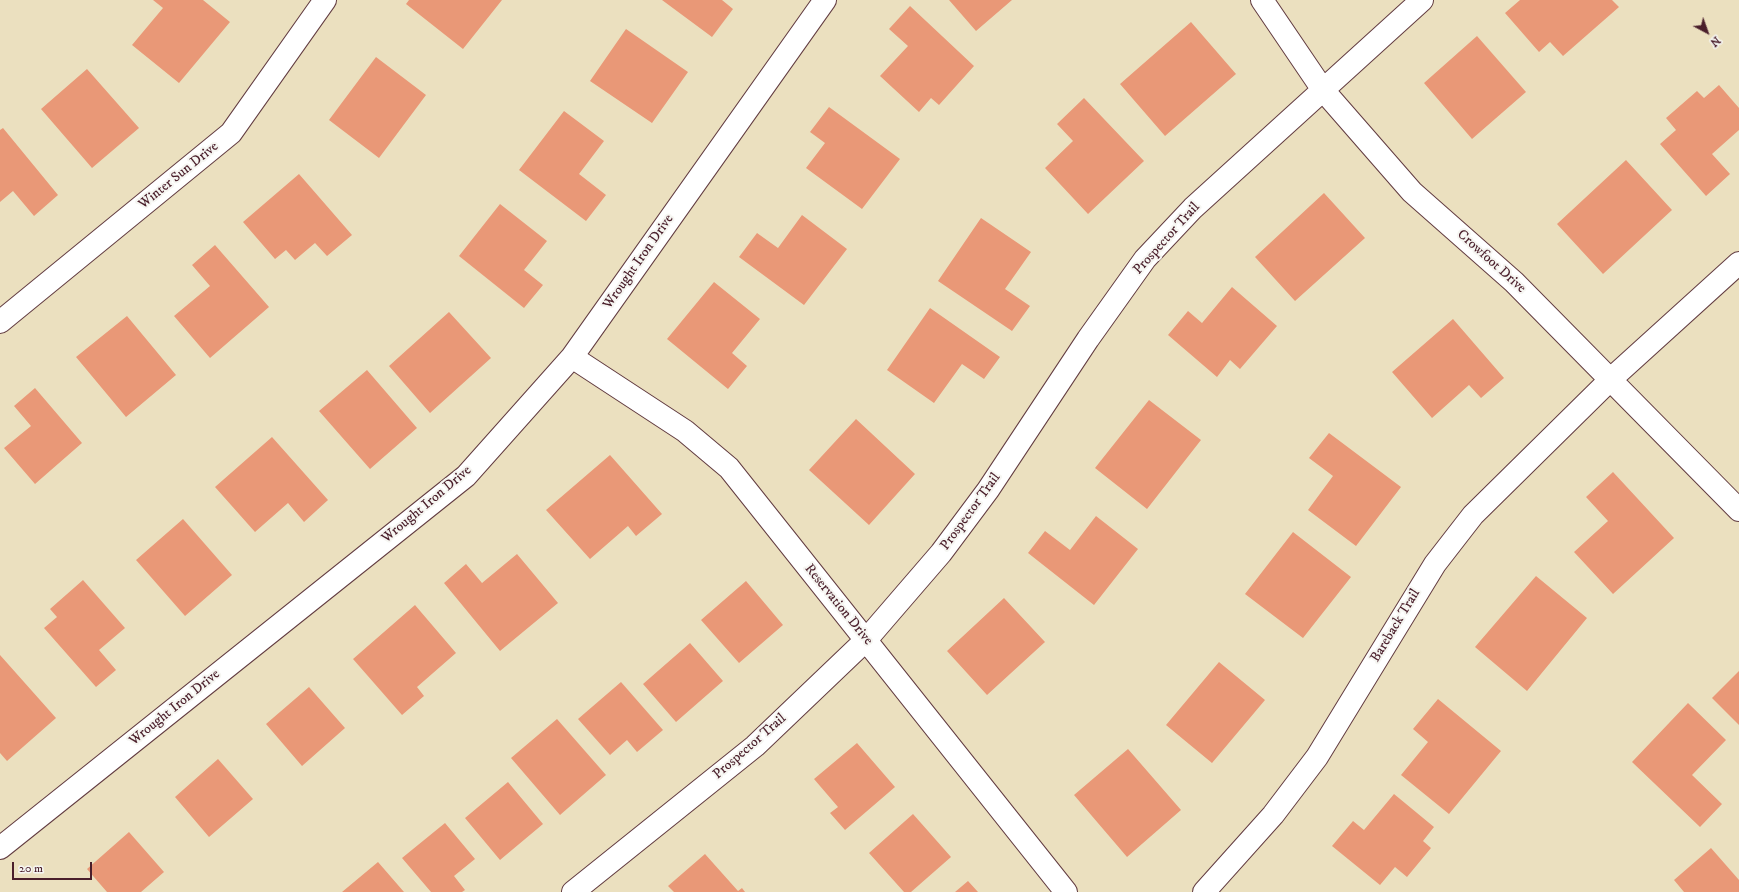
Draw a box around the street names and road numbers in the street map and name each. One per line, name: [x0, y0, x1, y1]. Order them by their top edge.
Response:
street label: Winter Sun Drive: [136, 139, 222, 213]
street label: Prospector Trail: [1130, 199, 1204, 279]
street label: Wrought Iron Drive: [600, 211, 678, 313]
street label: Crowfoot Drive: [1453, 227, 1529, 297]
street label: Wrought Iron Drive: [379, 463, 475, 547]
street label: Prospector Trail: [937, 470, 1005, 554]
street label: Reservation Drive: [800, 561, 876, 649]
street label: Bareback Trail: [1368, 586, 1424, 666]
street label: Wrought Iron Drive: [126, 666, 224, 750]
street label: Prospector Trail: [710, 711, 790, 783]

